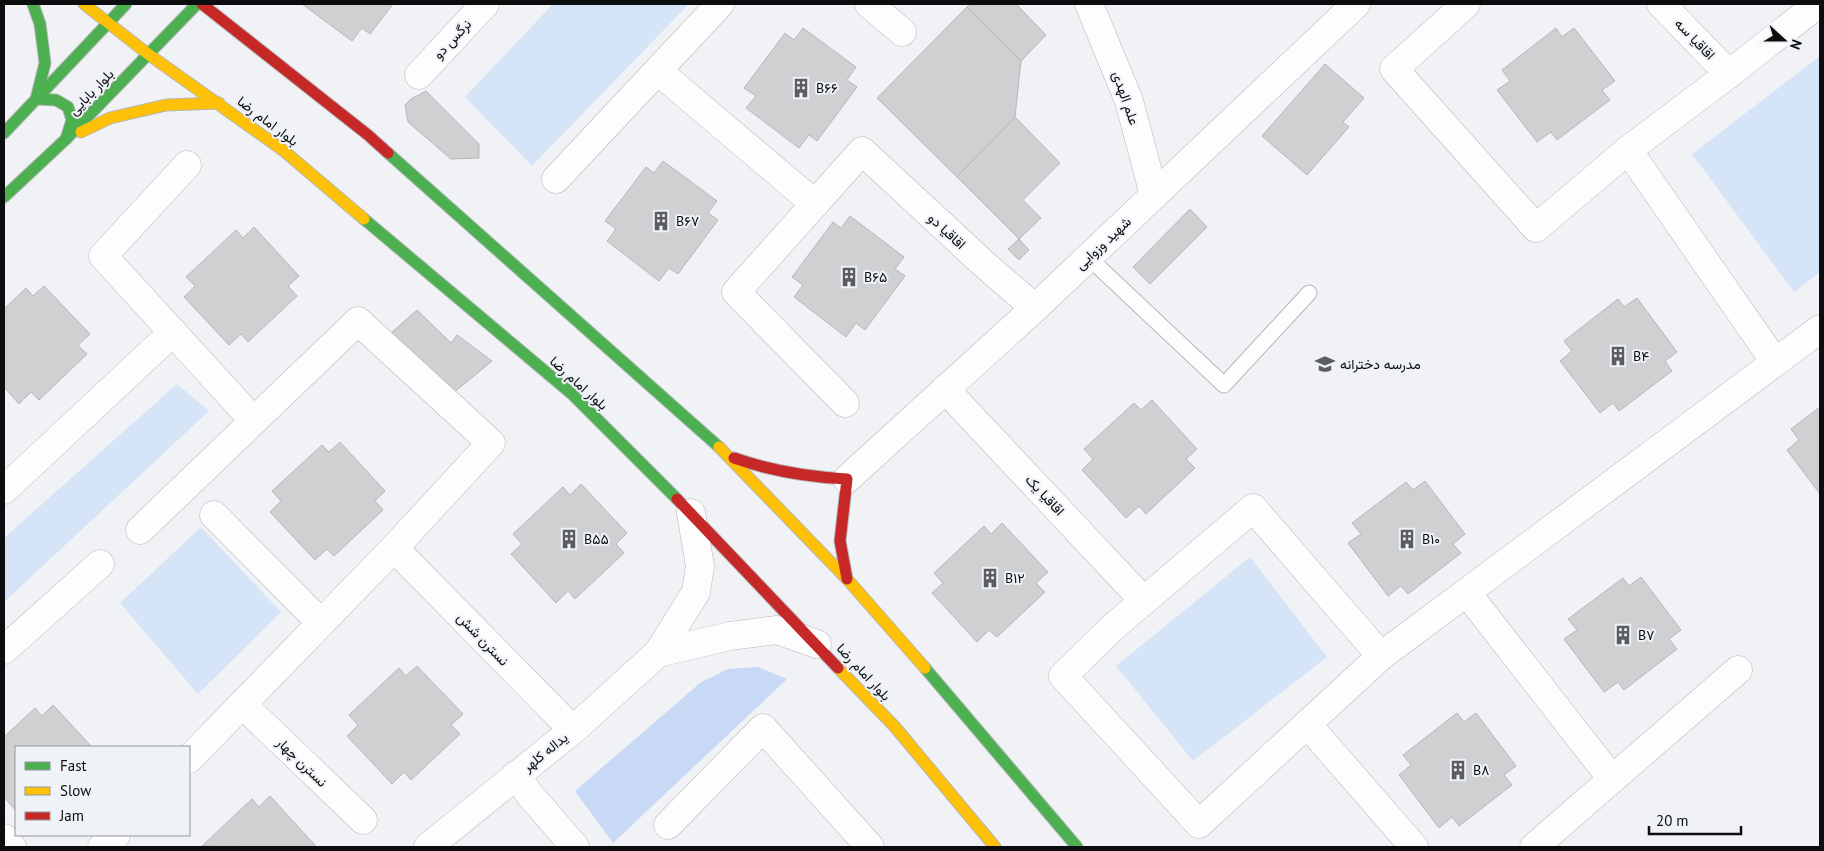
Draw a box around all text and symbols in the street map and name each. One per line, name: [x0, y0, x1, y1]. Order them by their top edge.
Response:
street label: نرگس دو: [429, 15, 475, 63]
street label: اقاقیا سه: [1671, 15, 1719, 63]
north arrow: [1759, 15, 1809, 65]
text: N: [1786, 37, 1806, 52]
street label: بلوار بابایی: [65, 65, 117, 119]
street label: علم الهدی: [1108, 69, 1144, 127]
building icon: B۶۶: [790, 77, 812, 99]
place label: B۶۶: [816, 79, 838, 97]
street label: بلوار امام رضا: [234, 92, 302, 150]
street label: اقاقیا دو: [924, 209, 970, 253]
building icon: B۶۷: [650, 210, 672, 232]
place label: B۶۷: [676, 212, 699, 230]
street label: شهید وزوایی: [1071, 213, 1135, 273]
building icon: B۶۵: [838, 266, 860, 288]
place label: B۶۵: [864, 268, 887, 286]
building icon: B۴: [1607, 345, 1629, 367]
place label: B۴: [1633, 347, 1649, 365]
street label: بلوار امام رضا: [546, 352, 612, 414]
school or university icon: مدرسه دخترانه: [1314, 353, 1336, 375]
place label: مدرسه دخترانه: [1340, 355, 1421, 373]
street label: اقاقیا یک: [1021, 471, 1069, 519]
building icon: B۵۵: [558, 528, 580, 550]
building icon: B۱۰: [1396, 528, 1418, 550]
place label: B۵۵: [584, 530, 609, 548]
place label: B۱۰: [1422, 530, 1440, 548]
building icon: B۱۲: [979, 567, 1001, 589]
place label: B۱۲: [1005, 569, 1025, 587]
street label: نسترن شش: [453, 609, 513, 669]
building icon: B۷: [1612, 624, 1634, 646]
place label: B۷: [1638, 626, 1654, 644]
street label: بلوار امام رضا: [833, 639, 895, 705]
street label: یداله کلهر: [518, 728, 571, 776]
street label: نسترن چهار: [271, 733, 331, 791]
legend: [15, 746, 190, 836]
text: Fast: [60, 756, 87, 775]
building icon: B۸: [1447, 759, 1469, 781]
place label: B۸: [1473, 761, 1489, 779]
text: Slow: [60, 781, 91, 800]
scale bar: [1649, 804, 1742, 836]
text: Jam: [59, 806, 84, 825]
text: 20 m: [1656, 811, 1689, 830]

